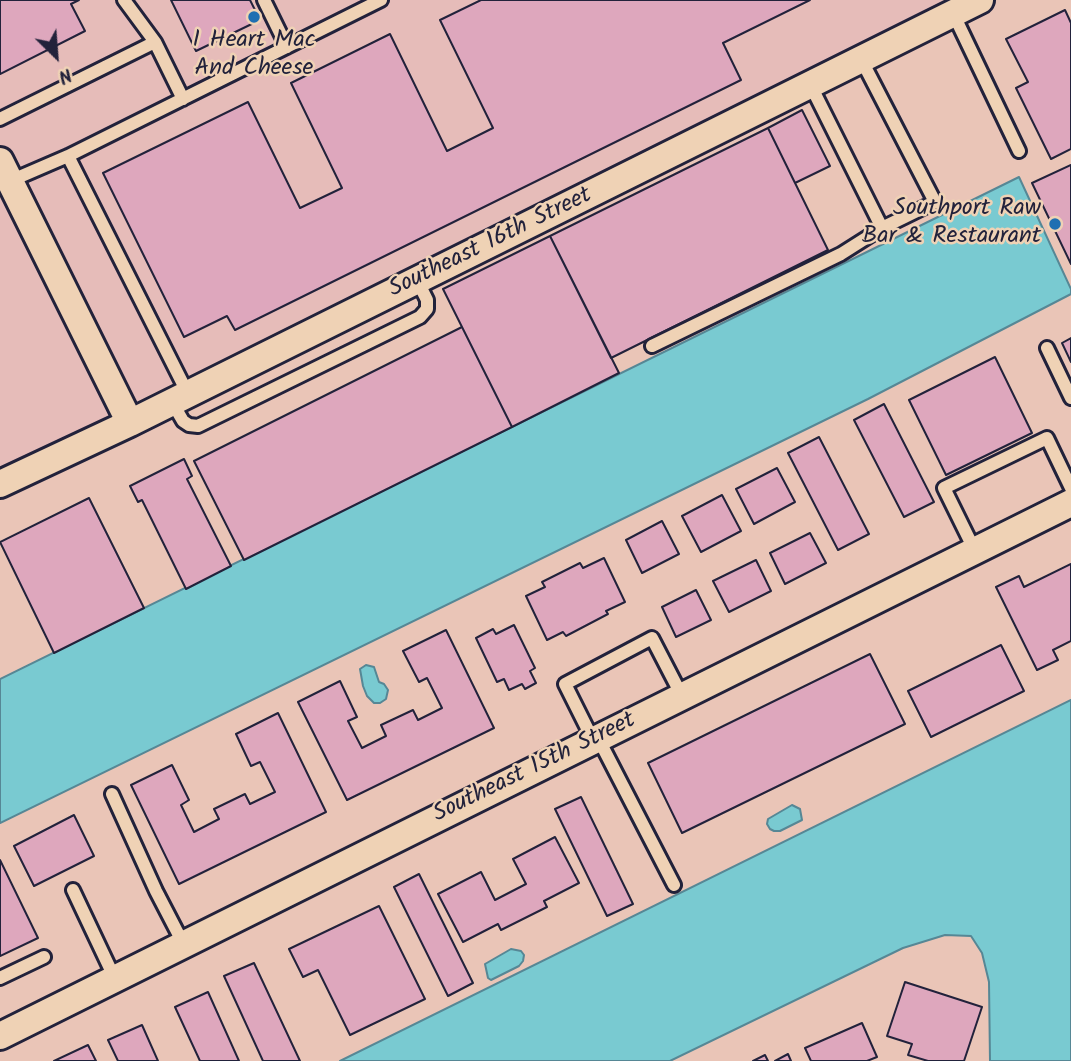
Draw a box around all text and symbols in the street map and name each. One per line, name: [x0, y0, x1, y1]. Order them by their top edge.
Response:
marker: I Heart Mac And Cheese: [246, 9, 262, 25]
north arrow: [21, 21, 91, 91]
place label: I Heart Mac And Cheese: [193, 28, 315, 84]
text: N: [53, 59, 77, 91]
street label: Southeast 16th Street: [385, 182, 597, 306]
place label: Southport Raw Bar & Restaurant: [862, 196, 1041, 252]
marker: Southport Raw Bar & Restaurant: [1047, 216, 1063, 232]
street label: Southeast 15th Street: [429, 707, 641, 831]

